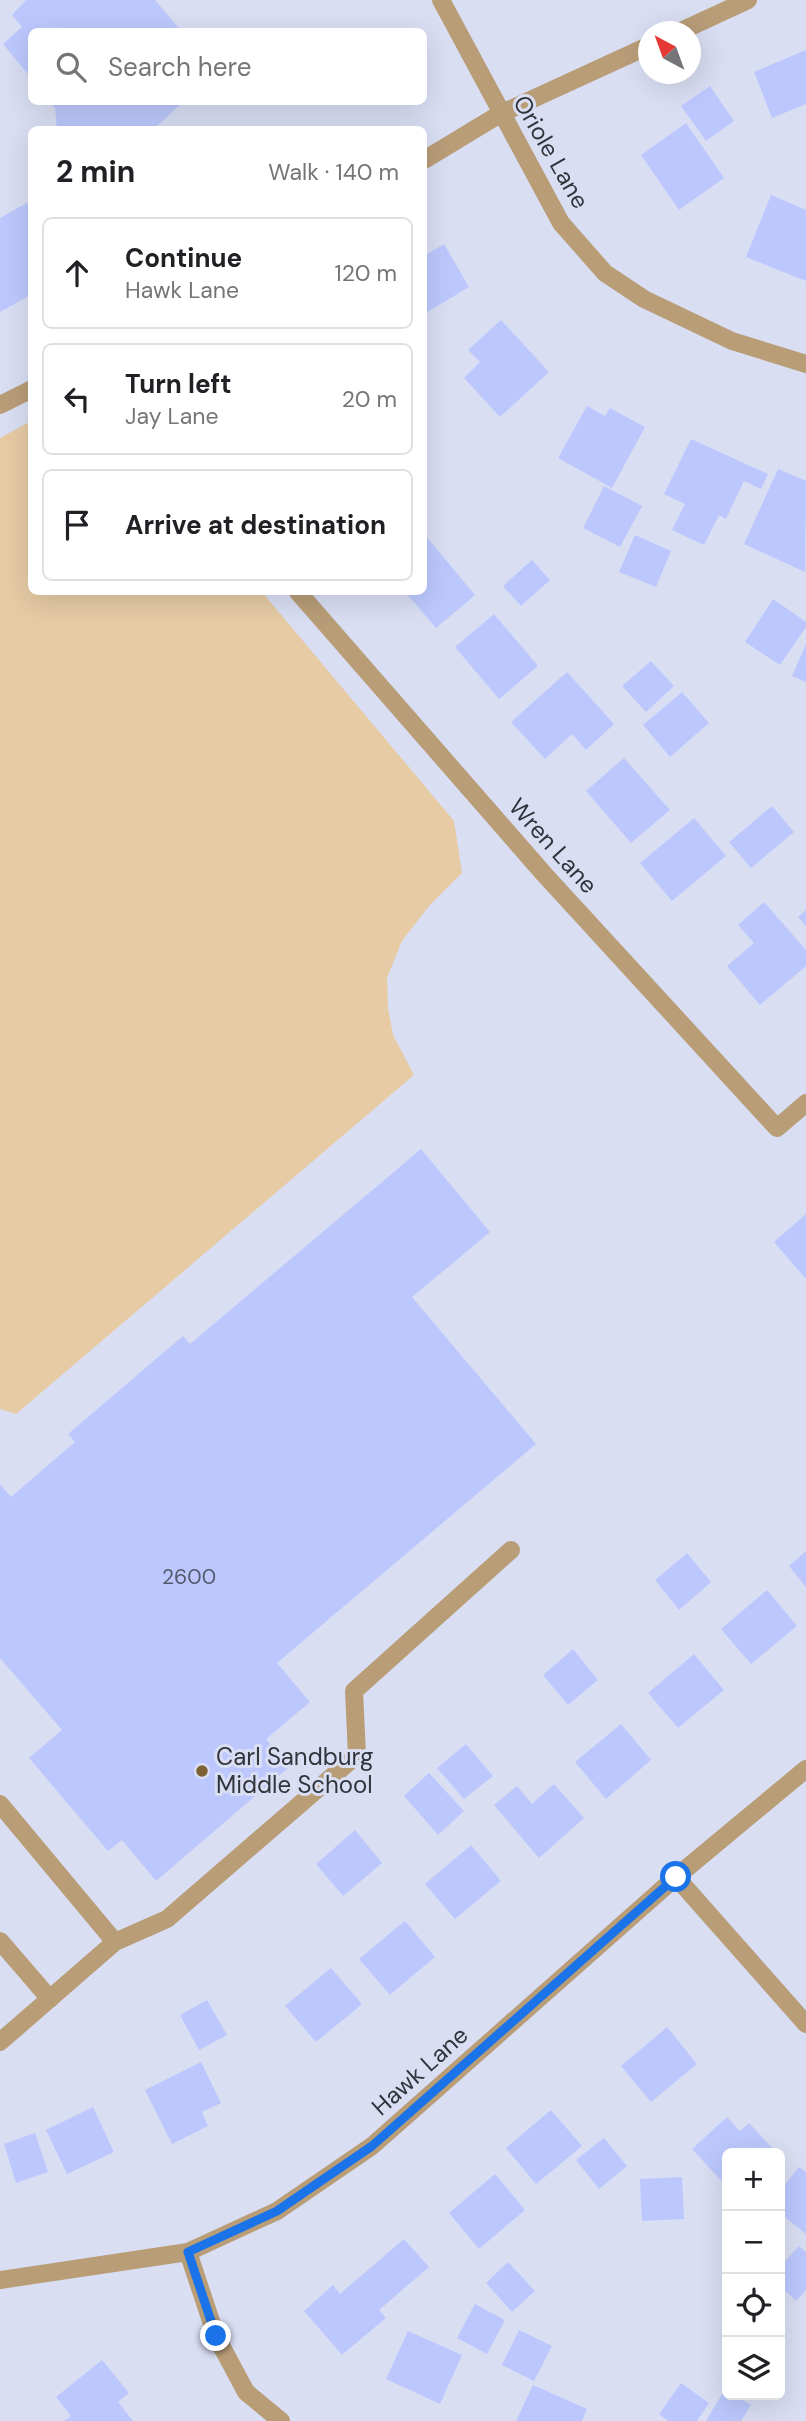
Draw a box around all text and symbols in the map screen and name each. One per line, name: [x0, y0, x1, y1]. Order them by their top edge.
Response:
north arrow: [638, 21, 701, 84]
search box: [28, 28, 427, 105]
icon: search: [52, 48, 90, 86]
text: Search here: [108, 50, 251, 84]
street label: Oriole Lane: [507, 89, 596, 214]
text: 2 min: [56, 152, 135, 191]
text: Walk · 140 m: [268, 157, 399, 187]
text: Continue: [125, 241, 242, 275]
icon: ahead: [58, 254, 96, 292]
text: 120 m: [334, 258, 397, 288]
text: Hawk Lane: [125, 275, 239, 305]
text: Turn left: [125, 367, 232, 401]
icon: left: [58, 380, 96, 418]
text: 20 m: [342, 384, 397, 414]
text: Jay Lane: [125, 401, 219, 431]
icon: arrive: [58, 506, 96, 544]
text: Arrive at destination: [125, 508, 386, 542]
street label: Wren Lane: [502, 791, 604, 900]
house number: 2600: [162, 1563, 216, 1591]
place label: Carl Sandburg Middle School: [216, 1741, 373, 1800]
marker: Carl Sandburg Middle School: [194, 1763, 210, 1779]
route start: [660, 1861, 691, 1892]
street label: Hawk Lane: [365, 2019, 474, 2122]
map controls: [722, 2148, 785, 2400]
button: +: [722, 2148, 785, 2211]
button: −: [722, 2211, 785, 2274]
button: locate: [722, 2274, 785, 2337]
route end: [200, 2320, 231, 2351]
button: layers: [722, 2337, 785, 2400]

